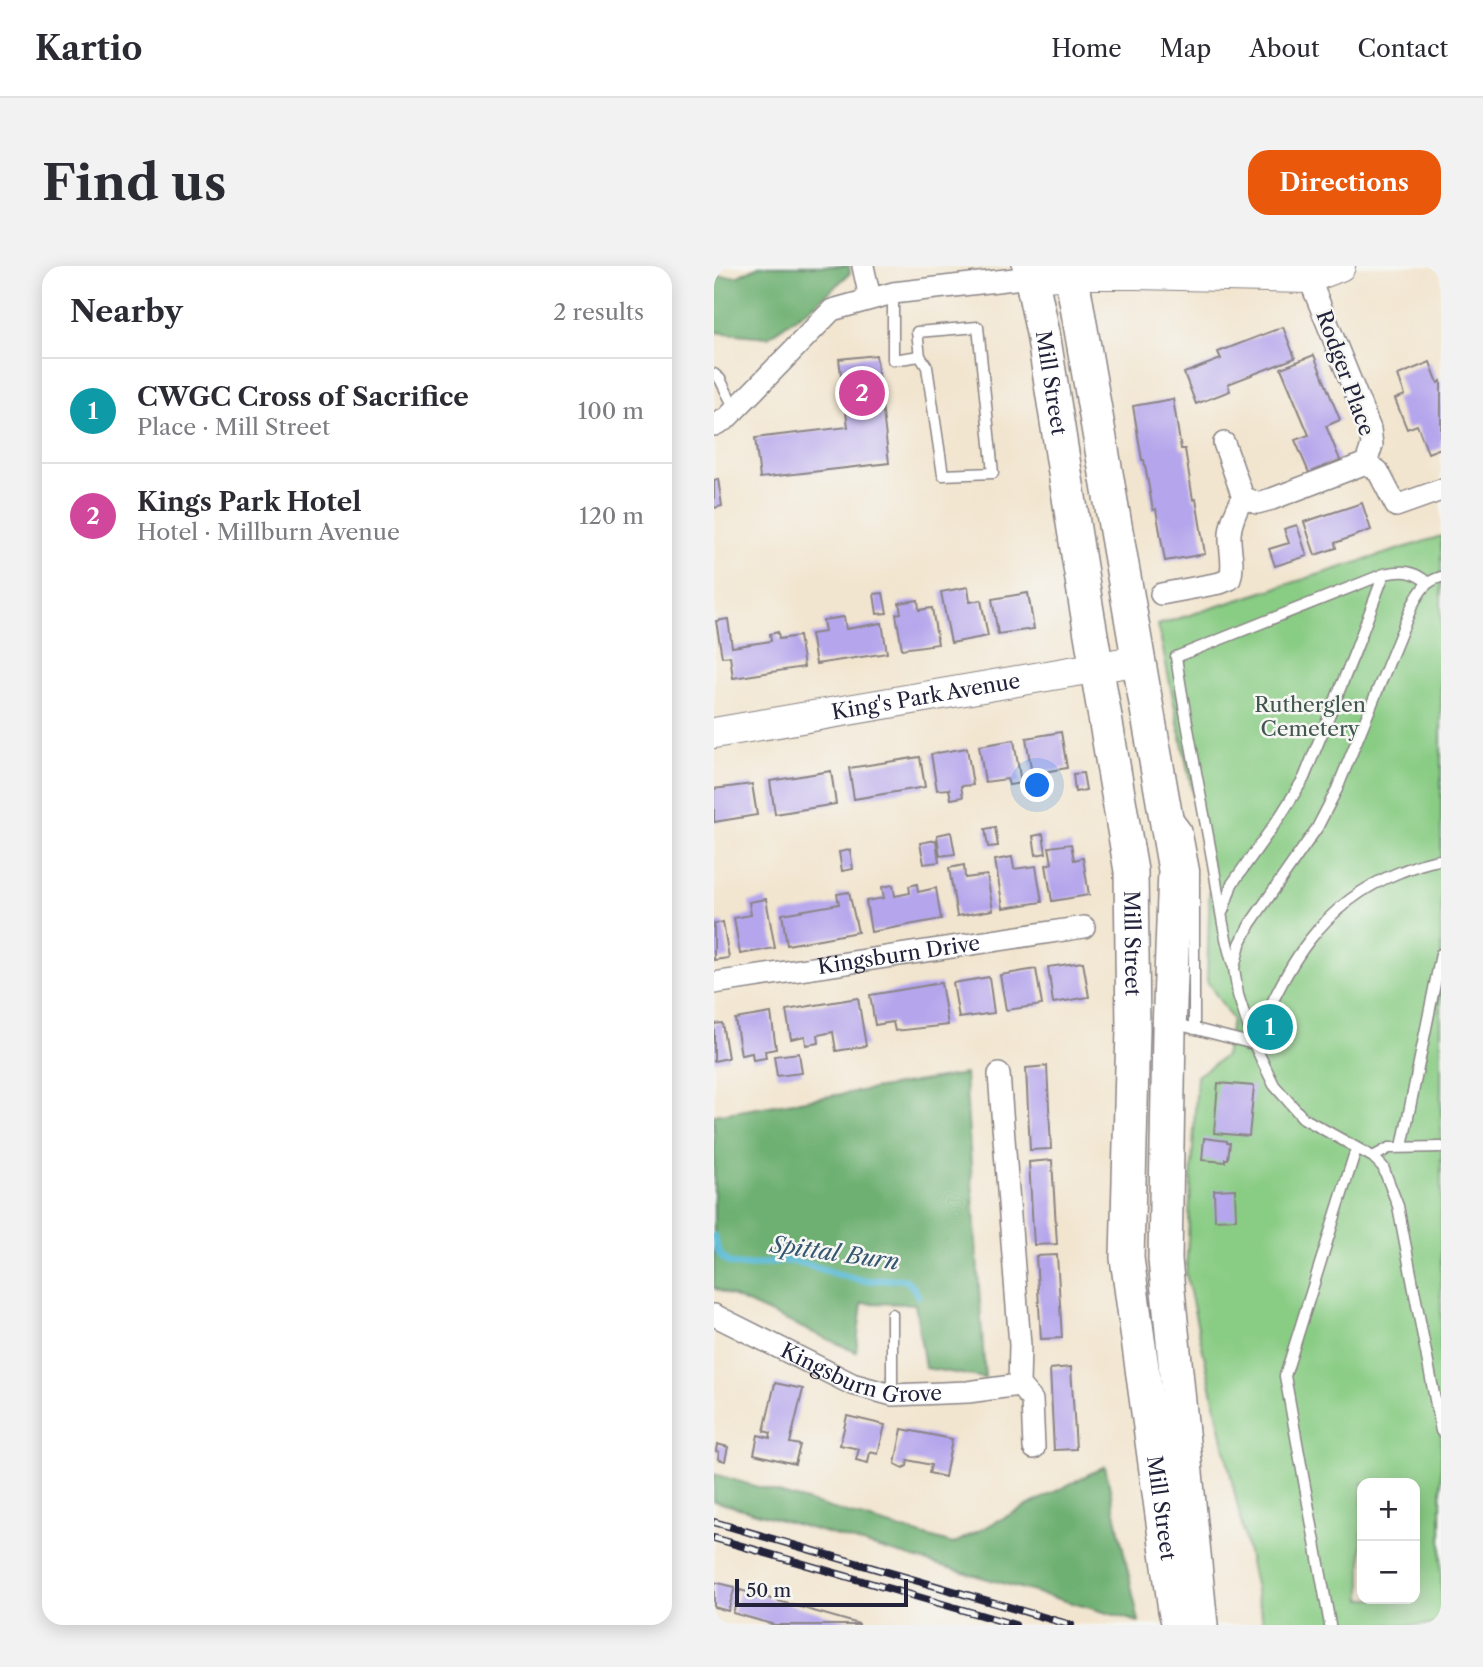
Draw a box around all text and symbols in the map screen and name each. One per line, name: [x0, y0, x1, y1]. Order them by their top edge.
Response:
text: Kartio: [35, 28, 143, 69]
text: Home: [1051, 34, 1122, 63]
text: Map: [1160, 34, 1211, 63]
text: About: [1249, 34, 1320, 63]
text: Contact: [1358, 34, 1448, 63]
button: Directions: [1248, 150, 1441, 215]
text: Find us: [42, 152, 226, 213]
text: Nearby: [70, 293, 183, 330]
text: 2 results: [553, 298, 644, 326]
street label: Rodger Place: [1311, 307, 1380, 439]
street label: Mill Street: [1031, 329, 1072, 437]
pin: 2: [839, 367, 885, 419]
text: CWGC Cross of Sacrifice: [137, 381, 469, 413]
text: 1: [88, 397, 98, 425]
text: 100 m: [578, 397, 644, 425]
text: Place · Mill Street: [137, 413, 330, 441]
text: Kings Park Hotel: [137, 486, 361, 518]
text: 2: [86, 502, 100, 530]
text: 120 m: [579, 502, 644, 530]
text: Hotel · Millburn Avenue: [137, 518, 400, 546]
street label: King's Park Avenue: [830, 668, 1022, 725]
park label: Rutherglen Cemetery: [1254, 692, 1366, 741]
your location: [1020, 768, 1054, 802]
street label: Mill Street: [1119, 891, 1146, 997]
street label: Kingsburn Drive: [816, 930, 982, 979]
pin: 1: [1247, 1001, 1293, 1053]
water label: Spittal Burn: [767, 1230, 901, 1276]
street label: Kingsburn Grove: [777, 1337, 943, 1408]
street label: Mill Street: [1142, 1454, 1181, 1562]
map controls: [1357, 1478, 1420, 1604]
button: +: [1357, 1478, 1420, 1541]
button: −: [1357, 1541, 1420, 1604]
scale bar: [735, 1576, 908, 1608]
text: 50 m: [746, 1579, 791, 1602]

